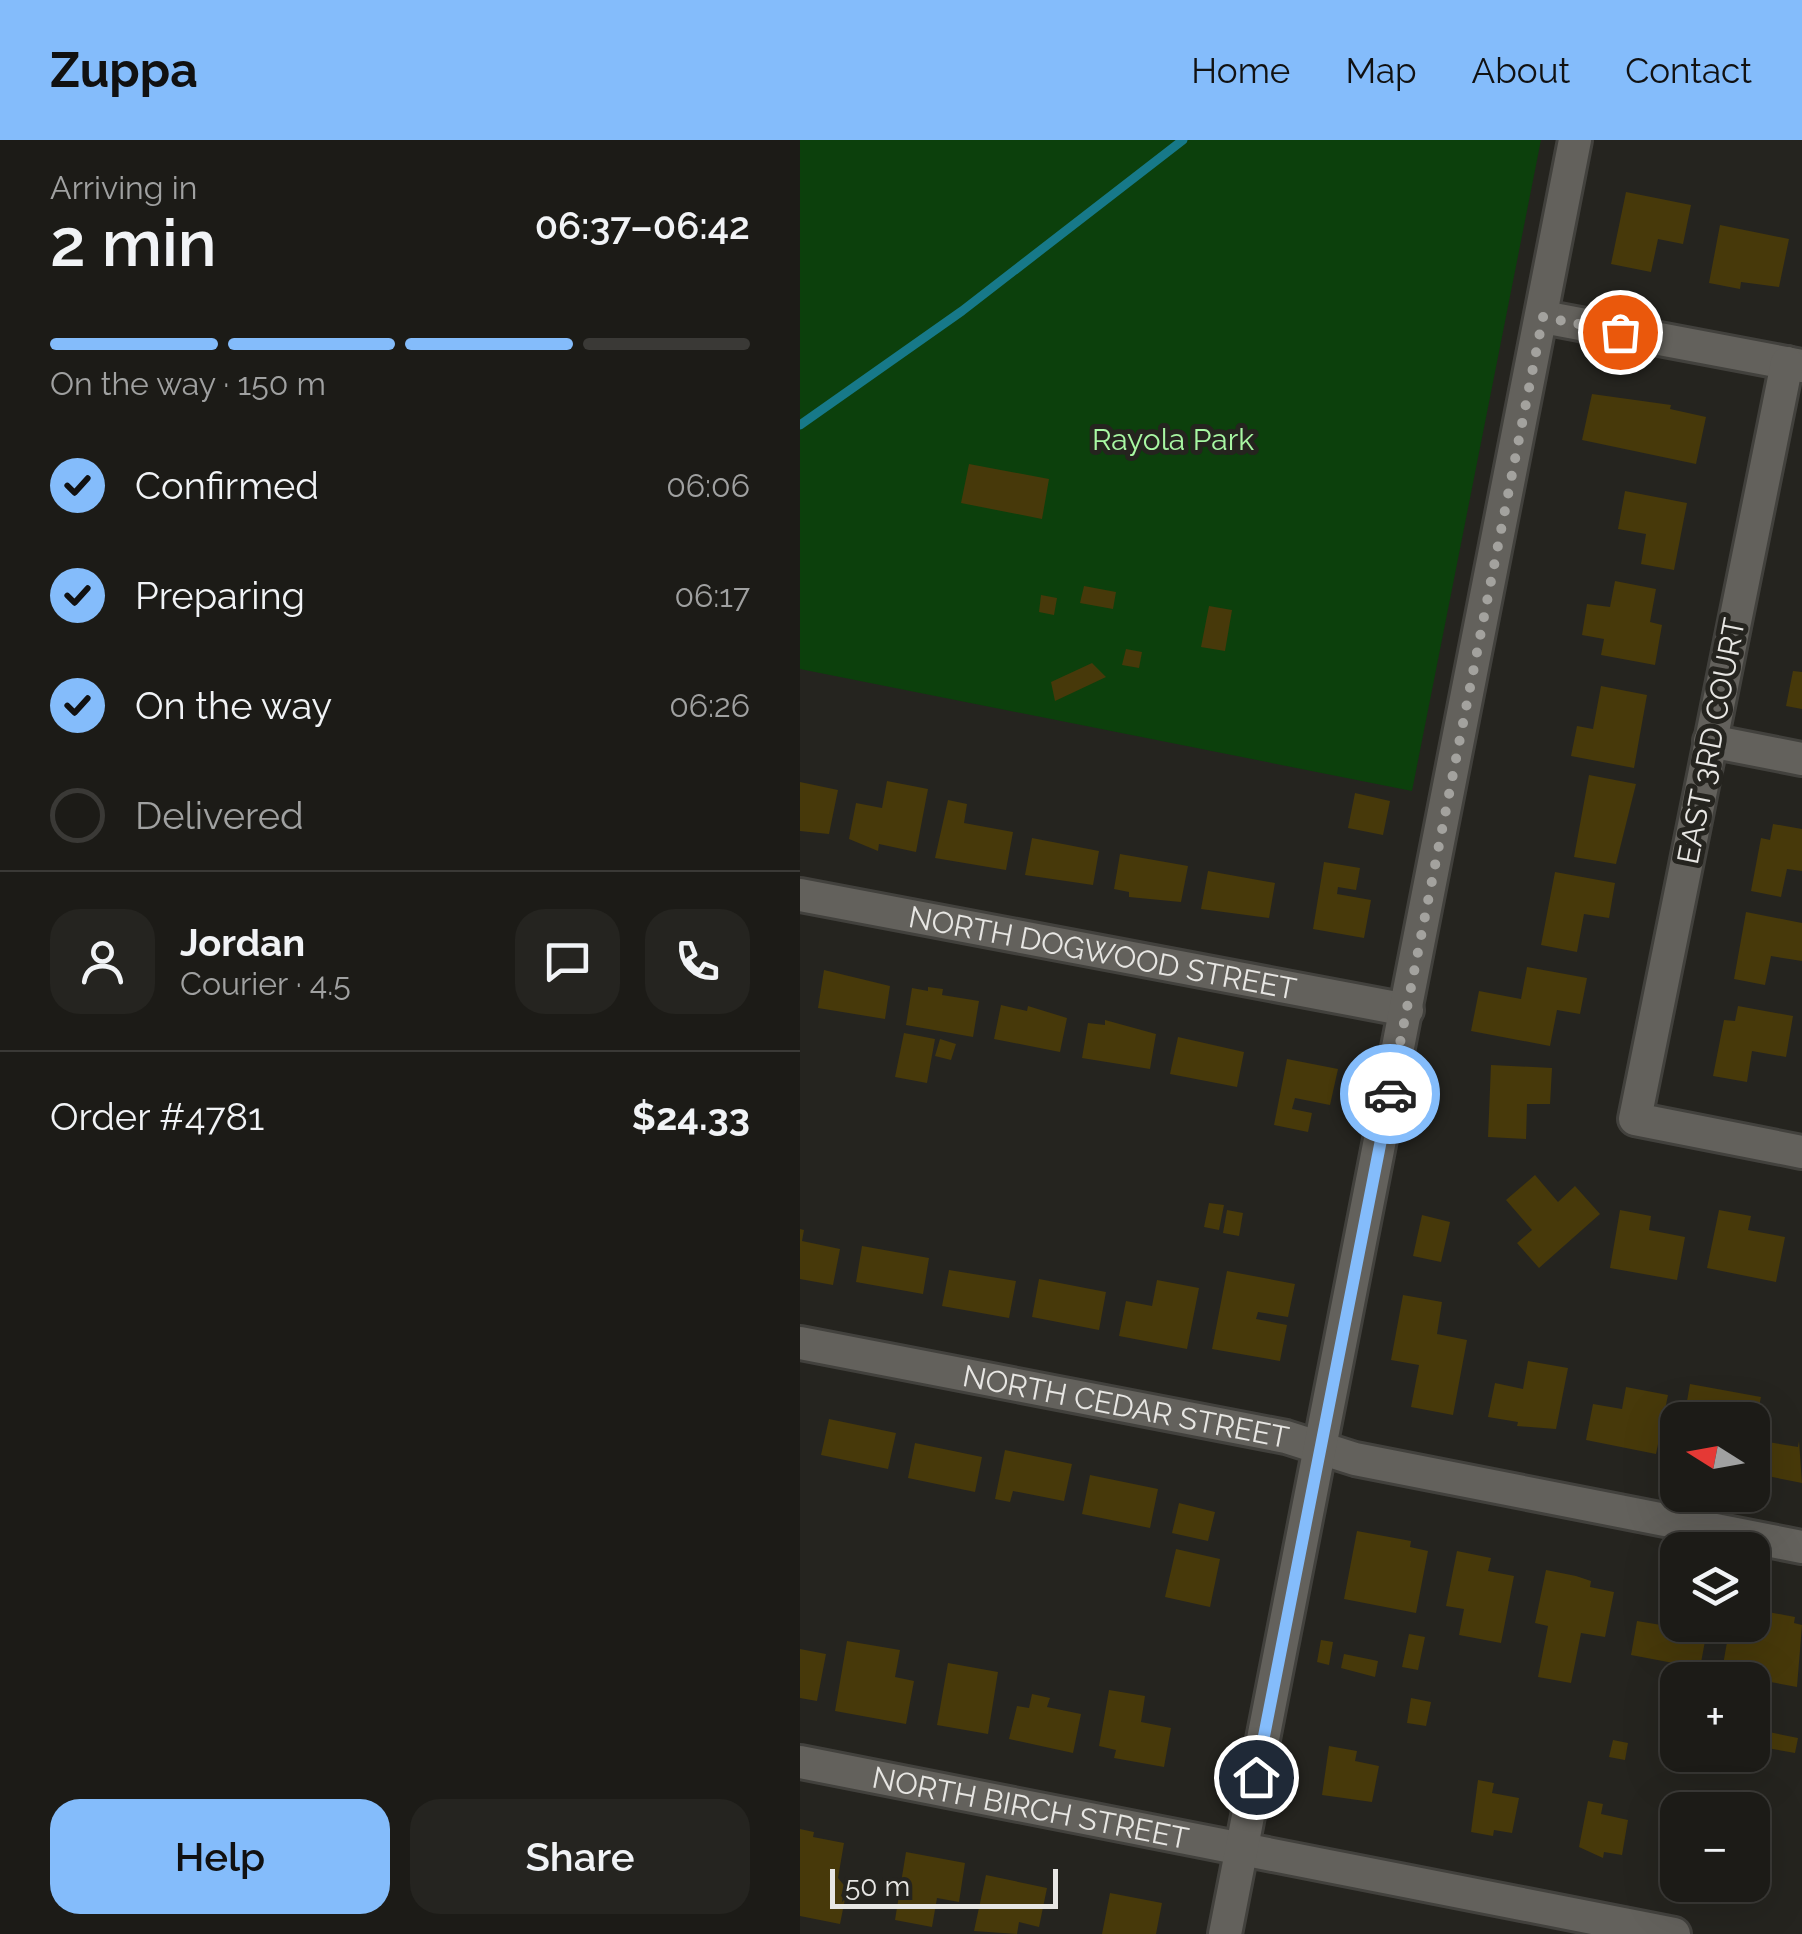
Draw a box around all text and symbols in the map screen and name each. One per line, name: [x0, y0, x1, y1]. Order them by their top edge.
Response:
text: Zuppa: [50, 42, 198, 98]
text: Home: [1191, 50, 1290, 91]
text: Map: [1345, 50, 1417, 91]
text: About: [1472, 50, 1570, 91]
text: Contact: [1625, 50, 1752, 91]
text: Arriving in: [50, 169, 197, 206]
text: 06:37–06:42: [535, 203, 750, 248]
text: 2 min: [50, 205, 217, 281]
pin: [1578, 290, 1663, 375]
icon: bag: [1593, 305, 1648, 360]
text: On the way · 150 m: [50, 365, 326, 402]
park label: Rayola Park: [1092, 422, 1254, 457]
icon: check: [50, 458, 105, 513]
text: Confirmed: [135, 463, 319, 508]
text: 06:06: [666, 467, 750, 504]
icon: check: [50, 568, 105, 623]
text: Preparing: [135, 573, 305, 618]
text: 06:17: [674, 577, 750, 614]
street label: EAST 3RD COURT: [1670, 615, 1752, 867]
icon: check: [50, 678, 105, 733]
text: On the way: [135, 683, 332, 728]
text: 06:26: [669, 687, 750, 724]
text: Delivered: [135, 793, 304, 838]
street label: NORTH DOGWOOD STREET: [906, 898, 1299, 1006]
button: person: [50, 909, 155, 1014]
button: chat: [515, 909, 620, 1014]
button: phone: [645, 909, 750, 1014]
text: Jordan: [180, 920, 305, 965]
text: Courier · 4.5: [180, 965, 351, 1002]
courier: [1340, 1044, 1440, 1144]
icon: car: [1363, 1067, 1418, 1122]
text: Order #4781: [50, 1094, 264, 1139]
text: $24.33: [632, 1094, 750, 1139]
street label: NORTH CEDAR STREET: [960, 1357, 1292, 1455]
north arrow: [1660, 1402, 1770, 1512]
map controls: [1660, 1402, 1770, 1902]
button: layers: [1660, 1532, 1770, 1642]
button: +: [1660, 1662, 1770, 1772]
pin: [1214, 1735, 1299, 1820]
icon: home: [1229, 1750, 1284, 1805]
street label: NORTH BIRCH STREET: [869, 1759, 1192, 1856]
button: −: [1660, 1792, 1770, 1902]
button: Help: [50, 1799, 390, 1914]
button: Share: [410, 1799, 750, 1914]
scale bar: [830, 1864, 1058, 1908]
text: 50 m: [845, 1870, 910, 1903]

